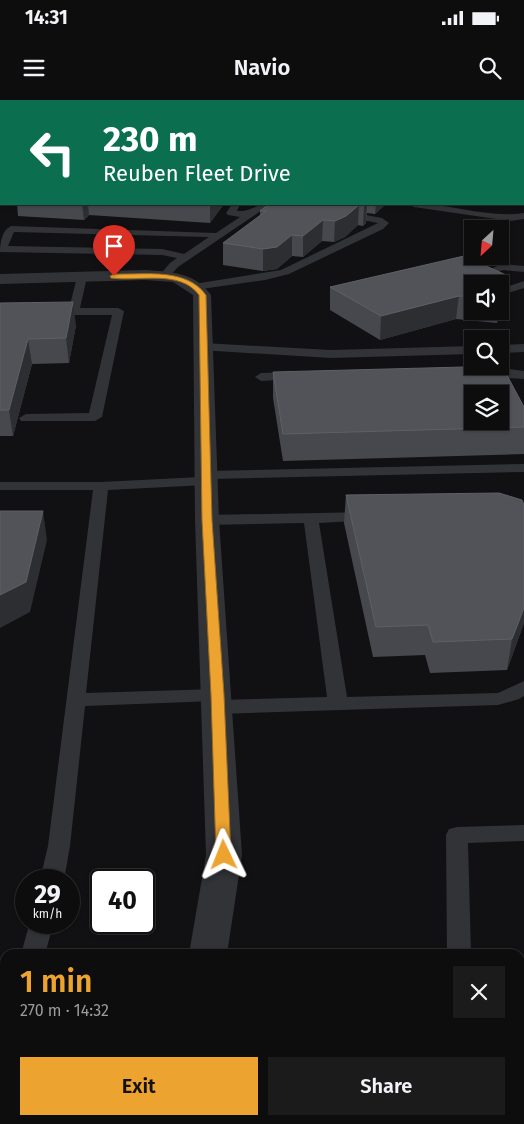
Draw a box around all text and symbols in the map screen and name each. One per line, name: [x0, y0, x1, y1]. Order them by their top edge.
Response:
text: 14:31: [25, 6, 68, 29]
icon: menu: [20, 54, 48, 82]
text: Navio: [234, 54, 290, 81]
icon: search: [476, 54, 504, 82]
text: 230 m: [103, 118, 197, 160]
icon: left: [20, 120, 85, 185]
text: Reuben Fleet Drive: [103, 160, 291, 187]
north arrow: [464, 220, 509, 265]
map controls: [464, 220, 509, 430]
pin: [93, 225, 135, 276]
icon: arrive: [100, 232, 128, 260]
button: sound: [464, 275, 509, 320]
button: search: [464, 330, 509, 375]
button: layers: [464, 385, 509, 430]
position arrow: [197, 828, 249, 880]
speed limit sign: 40: [90, 869, 155, 934]
text: 29: [34, 880, 61, 910]
text: km/h: [33, 907, 62, 921]
text: 1 min: [20, 964, 92, 1000]
button: close: [453, 966, 505, 1018]
text: 270 m · 14:32: [20, 1001, 109, 1020]
button: Exit: [20, 1057, 258, 1115]
button: Share: [268, 1057, 505, 1115]

